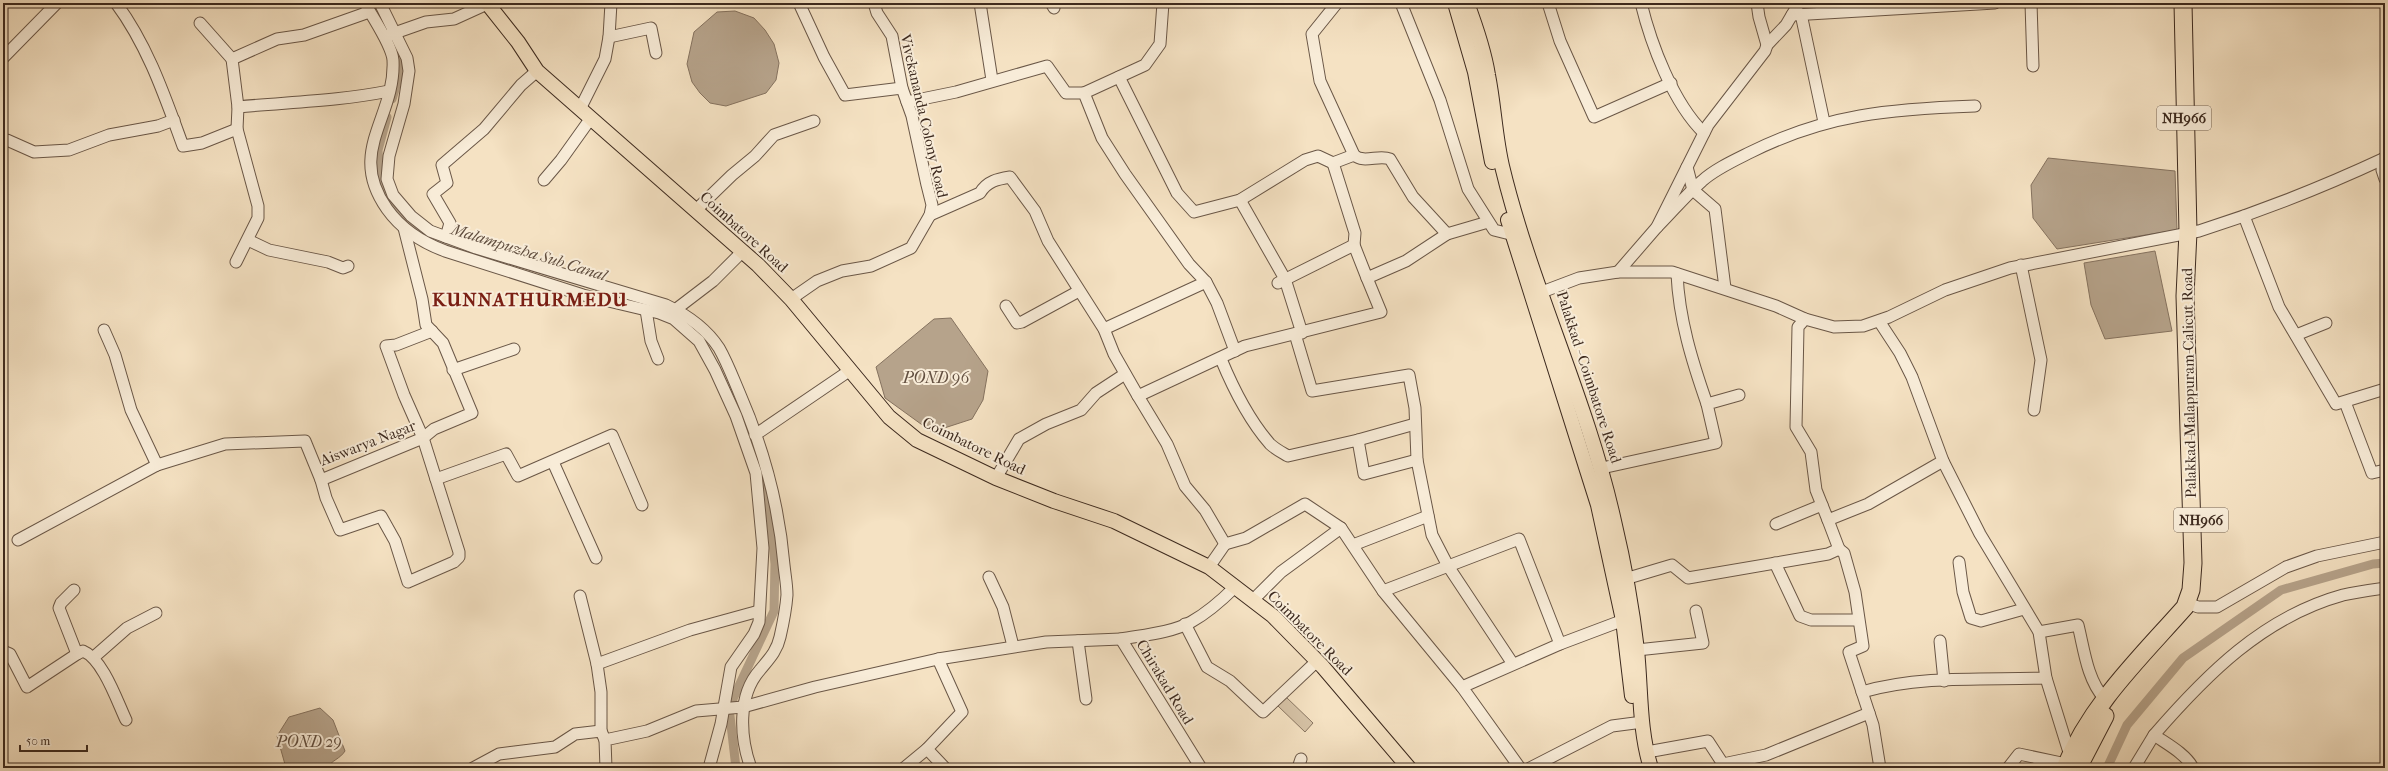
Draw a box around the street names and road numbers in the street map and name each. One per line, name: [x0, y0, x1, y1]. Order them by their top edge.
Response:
street label: Vivekananda Colony Road: [896, 31, 952, 201]
road number: NH966: [2157, 106, 2211, 130]
street label: Coimbatore Road: [696, 188, 792, 277]
street label: Palakkad-Malappuram-Calicut Road: [2178, 267, 2200, 498]
street label: Palakkad - Coimbatore Road: [1553, 289, 1626, 466]
street label: Coimbatore Road: [920, 413, 1029, 479]
street label: Aiswarya Nagar: [317, 416, 419, 470]
road number: NH966: [2174, 508, 2228, 532]
street label: Coimbatore Road: [1264, 587, 1357, 680]
street label: Chirakad Road: [1133, 636, 1198, 728]

